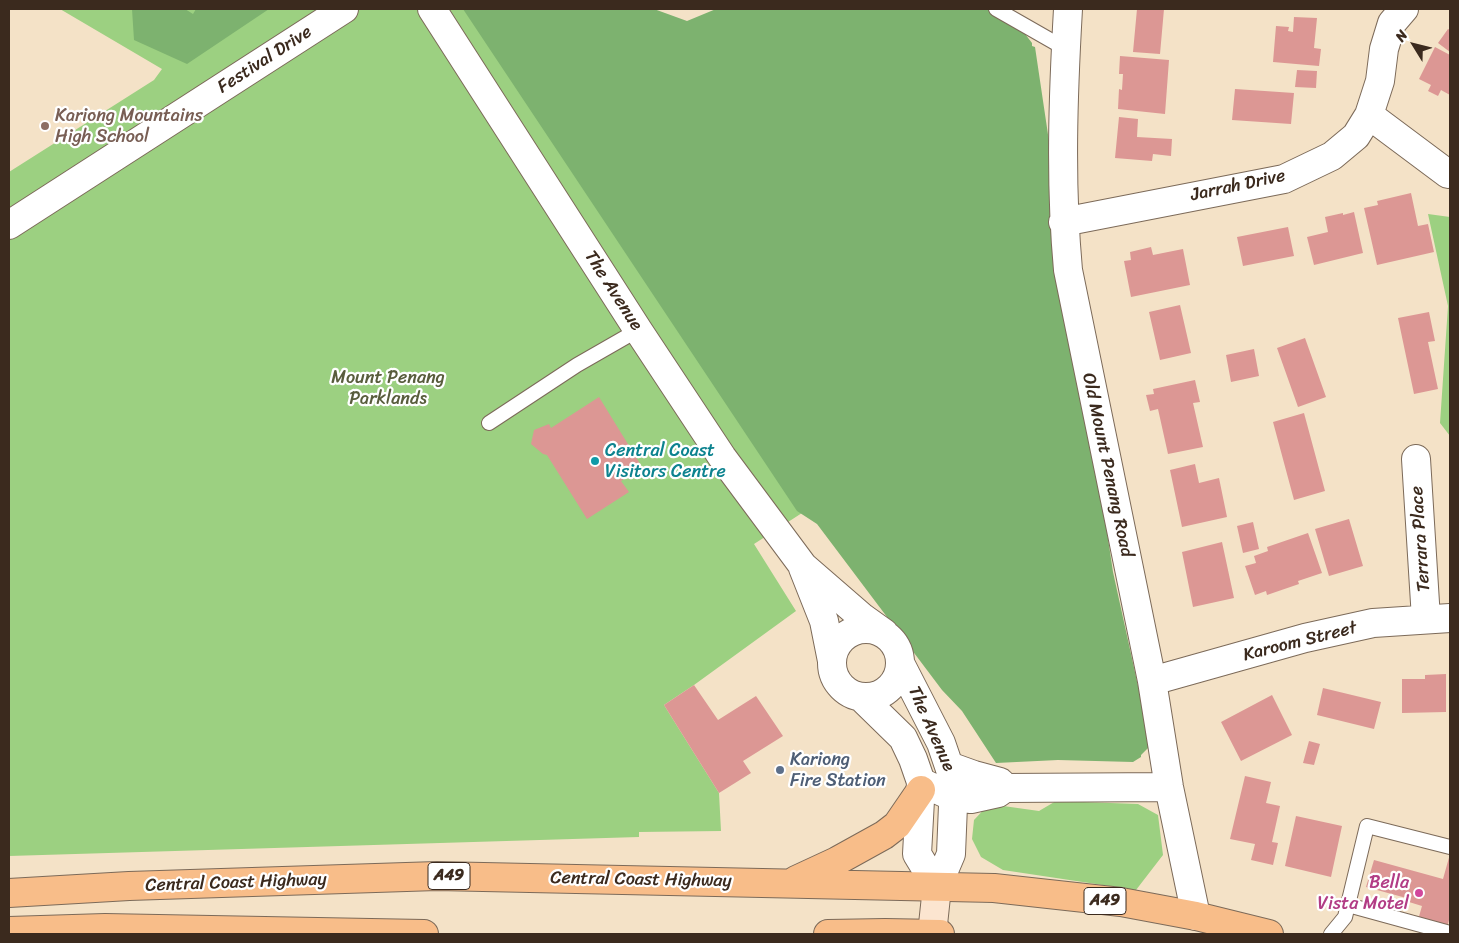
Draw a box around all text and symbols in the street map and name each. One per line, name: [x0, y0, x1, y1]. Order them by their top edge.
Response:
north arrow: [1389, 20, 1439, 70]
street label: Festival Drive: [214, 21, 316, 99]
text: N: [1388, 25, 1414, 47]
place label: Kariong Mountains High School: [55, 105, 203, 148]
marker: Kariong Mountains High School: [39, 120, 51, 132]
street label: Jarrah Drive: [1189, 165, 1287, 207]
street label: The Avenue: [579, 247, 647, 335]
park label: Mount Penang Parklands: [331, 367, 445, 409]
street label: Old Mount Penang Road: [1077, 371, 1137, 559]
place label: Central Coast Visitors Centre: [605, 440, 726, 482]
marker: Central Coast Visitors Centre: [589, 455, 601, 467]
street label: Terrara Place: [1407, 485, 1435, 593]
street label: Karoom Street: [1241, 617, 1359, 667]
street label: The Avenue: [903, 683, 959, 775]
place label: Kariong Fire Station: [790, 749, 886, 792]
marker: Kariong Fire Station: [774, 764, 786, 776]
road number: A49: [428, 862, 470, 889]
street label: Central Coast Highway: [550, 868, 732, 892]
street label: Central Coast Highway: [145, 869, 327, 897]
place label: Bella Vista Motel: [1317, 872, 1409, 914]
marker: Bella Vista Motel: [1413, 887, 1425, 899]
road number: A49: [1084, 888, 1126, 914]

